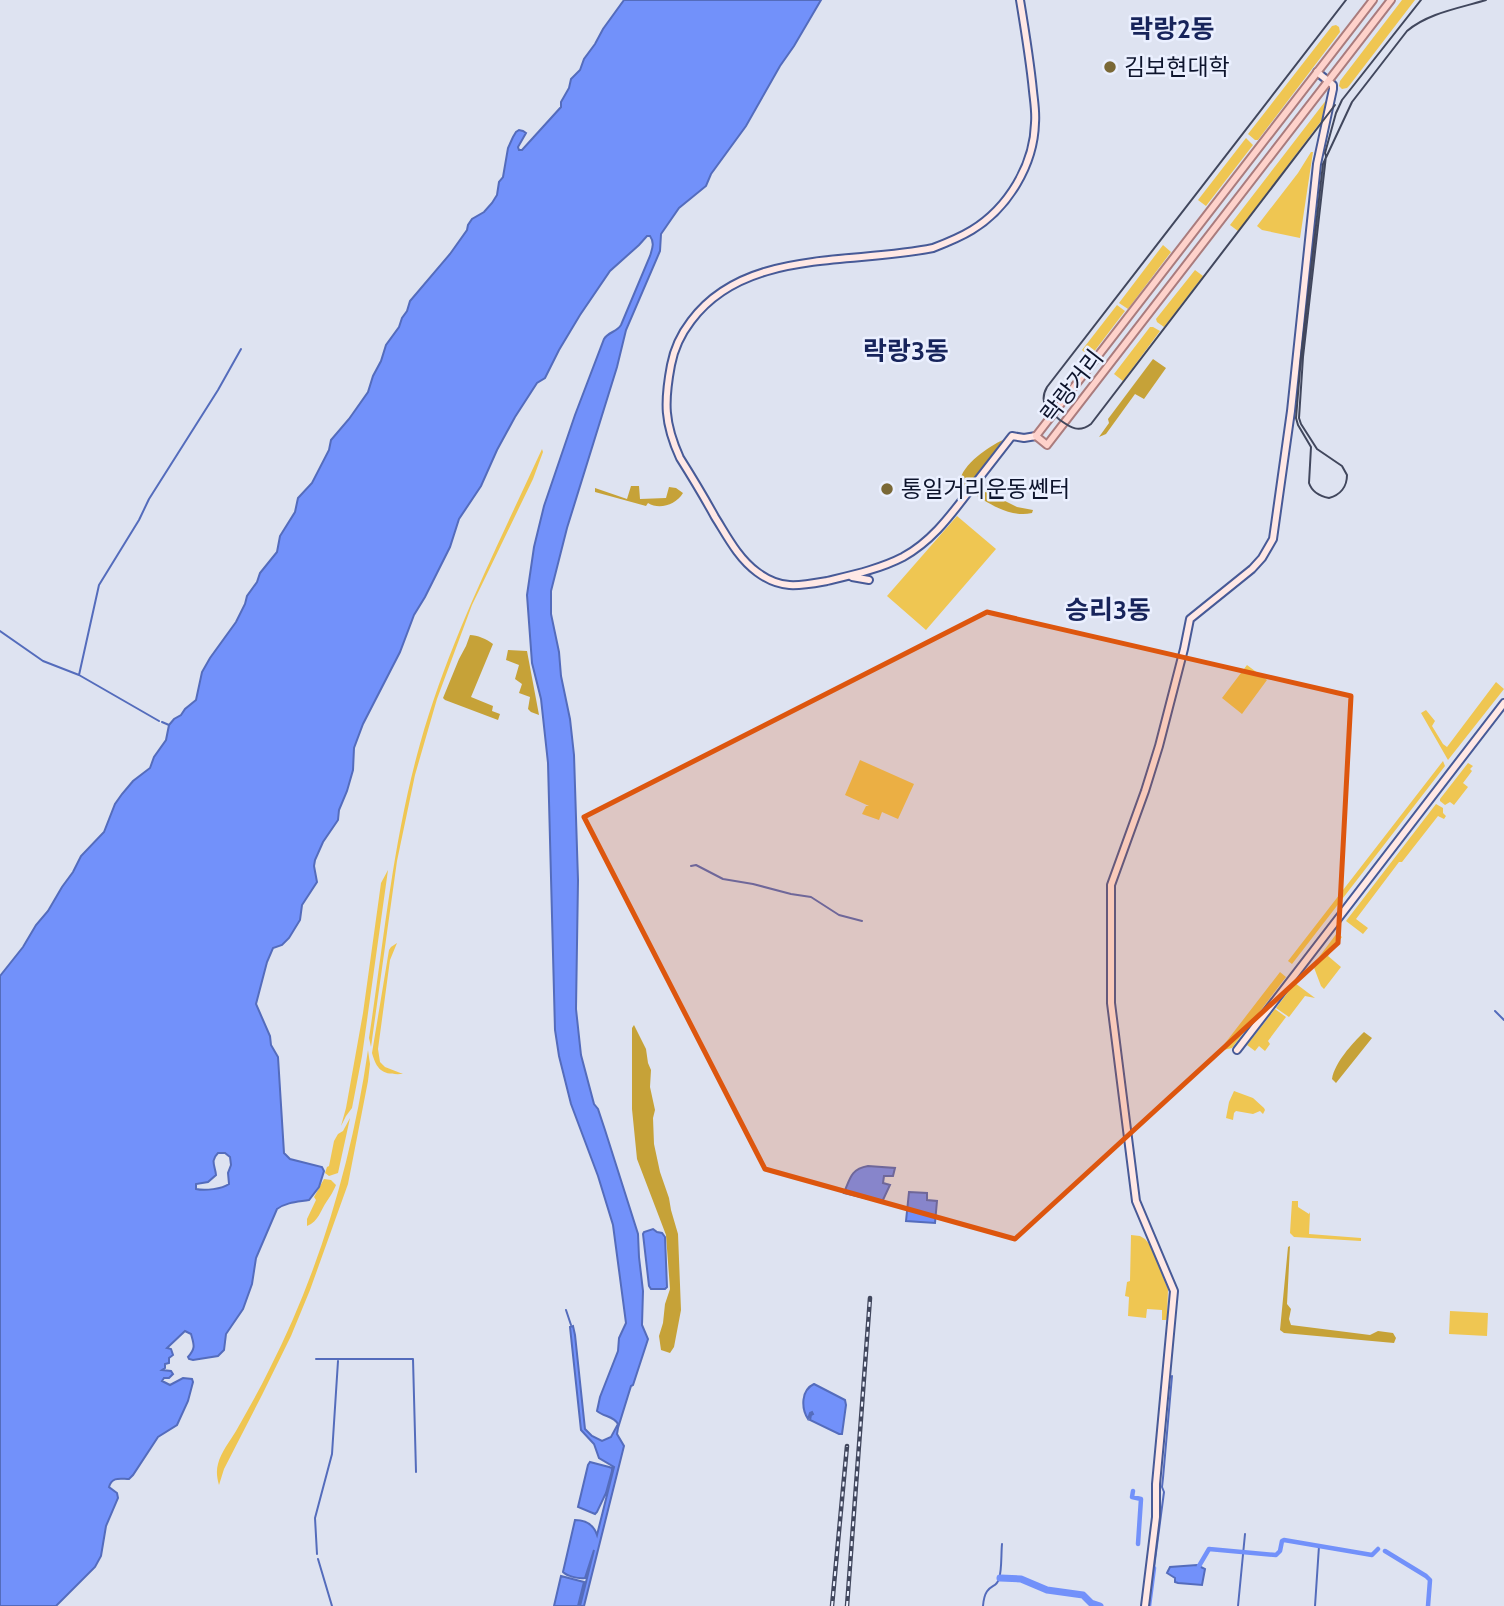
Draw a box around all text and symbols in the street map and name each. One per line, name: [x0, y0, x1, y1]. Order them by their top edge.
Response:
district label: 락랑2동: [1129, 13, 1215, 45]
place label: 김보현대학: [1124, 53, 1230, 81]
marker: 김보현대학: [1102, 59, 1118, 75]
district label: 락랑3동: [863, 335, 949, 367]
street label: 락랑거리: [1035, 344, 1109, 428]
place label: 통일거리운동쎈터: [901, 475, 1070, 503]
marker: 통일거리운동쎈터: [879, 481, 895, 497]
district label: 승리3동: [1065, 594, 1151, 626]

